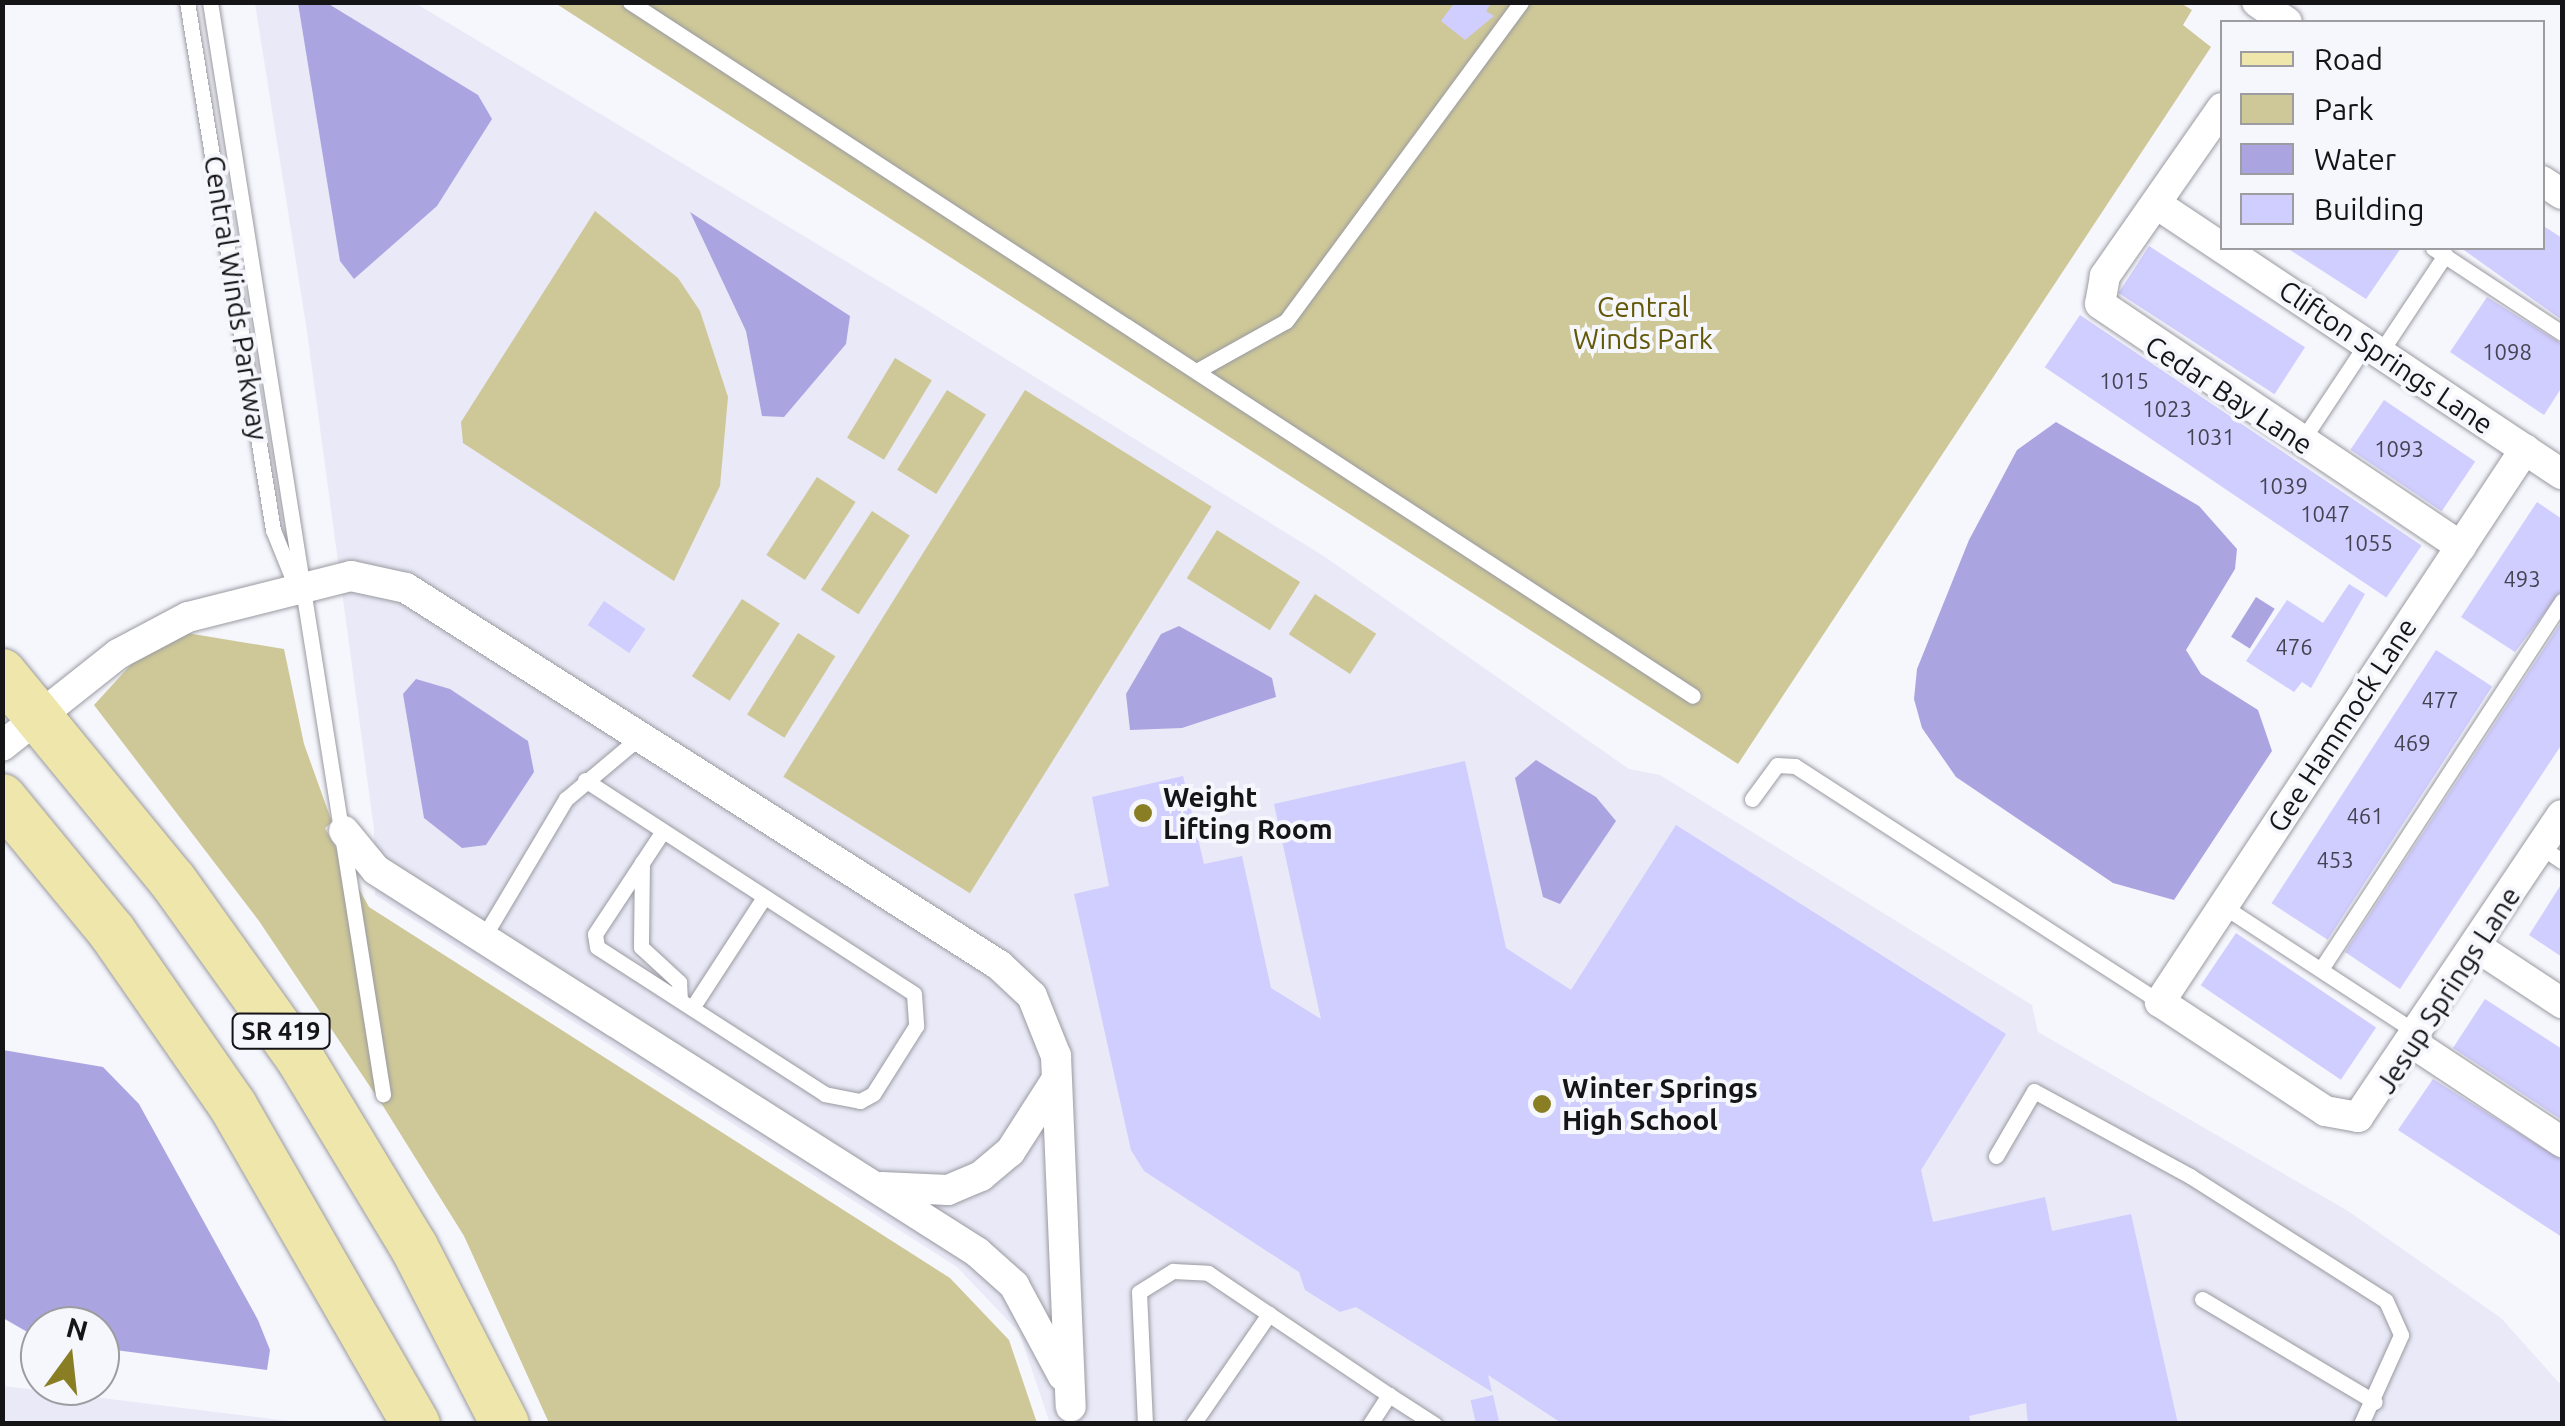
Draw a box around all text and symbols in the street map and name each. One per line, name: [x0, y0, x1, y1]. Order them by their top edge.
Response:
legend: [2220, 20, 2545, 250]
text: Road: [2314, 42, 2383, 76]
text: Park: [2314, 92, 2374, 126]
text: Water: [2314, 142, 2396, 176]
street label: Central Winds Parkway: [197, 153, 275, 443]
text: Building: [2314, 192, 2425, 226]
street label: Clifton Springs Lane: [2273, 273, 2499, 441]
park label: Central Winds Park: [1573, 290, 1713, 356]
street label: Cedar Bay Lane: [2139, 328, 2319, 462]
house number: 1098: [2482, 339, 2532, 365]
house number: 1015: [2099, 368, 2149, 394]
house number: 1023: [2142, 396, 2192, 422]
house number: 1031: [2185, 424, 2235, 450]
house number: 1093: [2374, 436, 2424, 462]
house number: 1039: [2258, 473, 2308, 499]
house number: 1047: [2300, 501, 2350, 527]
house number: 1055: [2343, 530, 2393, 556]
house number: 493: [2503, 566, 2541, 592]
street label: Gee Hammock Lane: [2260, 612, 2424, 838]
house number: 476: [2275, 634, 2313, 660]
house number: 477: [2421, 687, 2459, 713]
house number: 469: [2393, 730, 2431, 756]
place label: Weight Lifting Room: [1163, 780, 1333, 846]
marker: Weight Lifting Room: [1132, 802, 1154, 824]
house number: 461: [2346, 803, 2384, 829]
house number: 453: [2316, 847, 2354, 873]
street label: Jesup Springs Lane: [2369, 880, 2527, 1100]
road number: SR 419: [231, 1011, 331, 1051]
place label: Winter Springs High School: [1562, 1071, 1758, 1137]
marker: Winter Springs High School: [1531, 1093, 1553, 1115]
north arrow: [20, 1306, 120, 1406]
text: N: [63, 1311, 91, 1346]

